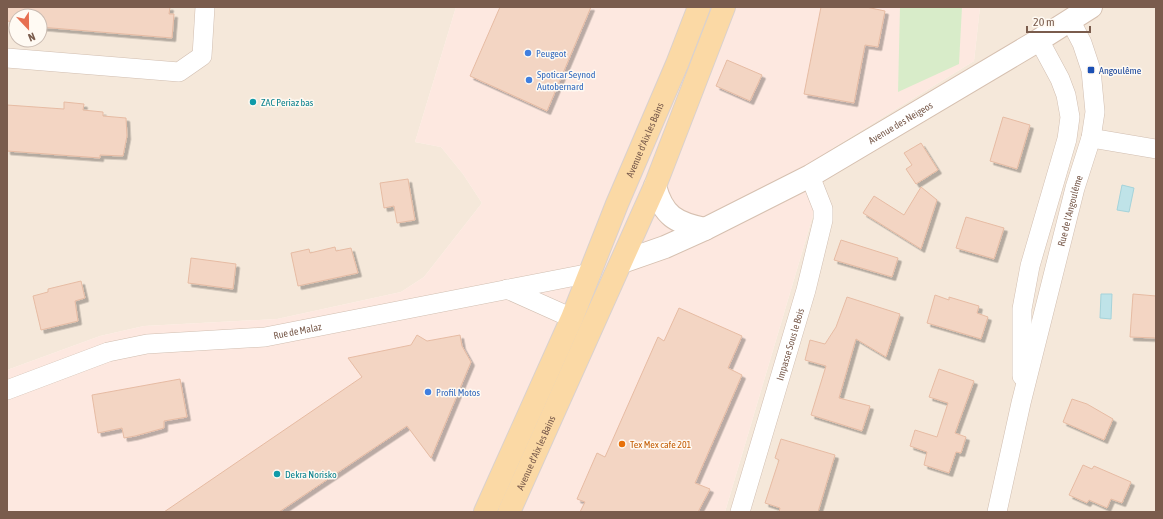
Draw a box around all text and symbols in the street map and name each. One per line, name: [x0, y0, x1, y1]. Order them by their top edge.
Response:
north arrow: [8, 8, 48, 48]
scale bar: [1027, 8, 1090, 34]
text: 20 m: [1033, 15, 1055, 29]
text: N: [26, 30, 37, 44]
marker: Peugeot: [523, 48, 533, 58]
place label: Peugeot: [536, 48, 566, 59]
marker: Angoulême: [1086, 65, 1096, 75]
place label: Angoulême: [1099, 65, 1142, 76]
place label: Spoticar Seynod Autobernard: [537, 69, 596, 92]
marker: Spoticar Seynod Autobernard: [524, 75, 534, 85]
marker: ZAC Periaz bas: [248, 97, 258, 107]
place label: ZAC Periaz bas: [261, 97, 314, 108]
street label: Avenue des Neigeos: [866, 99, 935, 146]
street label: Avenue d'Aix les Bains: [624, 100, 666, 179]
street label: Rue de l'Angoulême: [1055, 173, 1084, 247]
street label: Impasse Sous le Bois: [774, 306, 806, 382]
street label: Rue de Malaz: [272, 320, 323, 341]
marker: Profil Motos: [423, 387, 433, 397]
place label: Profil Motos: [436, 387, 481, 398]
street label: Avenue d'Aix les Bains: [514, 413, 557, 492]
marker: Tex Mex cafe 201: [617, 439, 627, 449]
place label: Tex Mex cafe 201: [630, 439, 692, 450]
marker: Dekra Norisko: [272, 469, 282, 479]
place label: Dekra Norisko: [285, 469, 337, 480]

